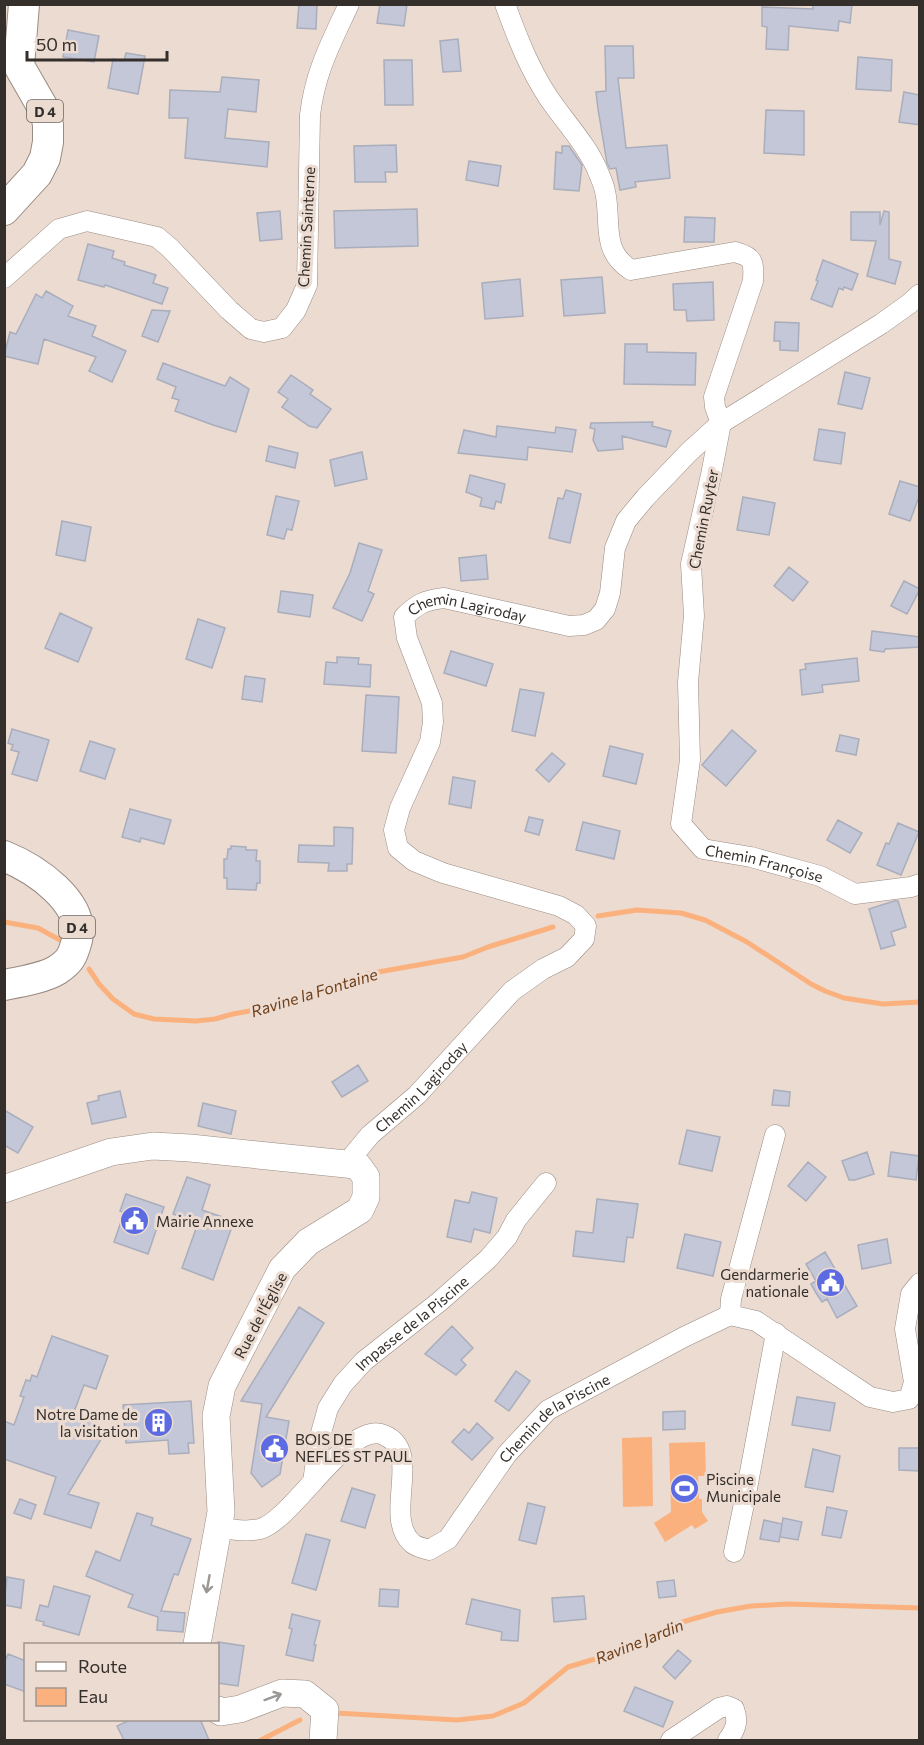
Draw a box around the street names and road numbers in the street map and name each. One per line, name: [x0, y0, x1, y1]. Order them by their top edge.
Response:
road number: D 4: [27, 100, 63, 122]
street label: Chemin Sainterne: [294, 166, 318, 288]
street label: Chemin Ruyter: [685, 468, 721, 570]
street label: Chemin Lagiroday: [404, 589, 528, 625]
street label: Chemin Françoise: [704, 840, 825, 885]
road number: D 4: [59, 916, 95, 938]
street label: Chemin Lagiroday: [371, 1037, 471, 1136]
street label: Rue de l'Église: [229, 1268, 290, 1361]
street label: Impasse de la Piscine: [351, 1272, 472, 1374]
street label: Chemin de la Piscine: [495, 1370, 613, 1466]

